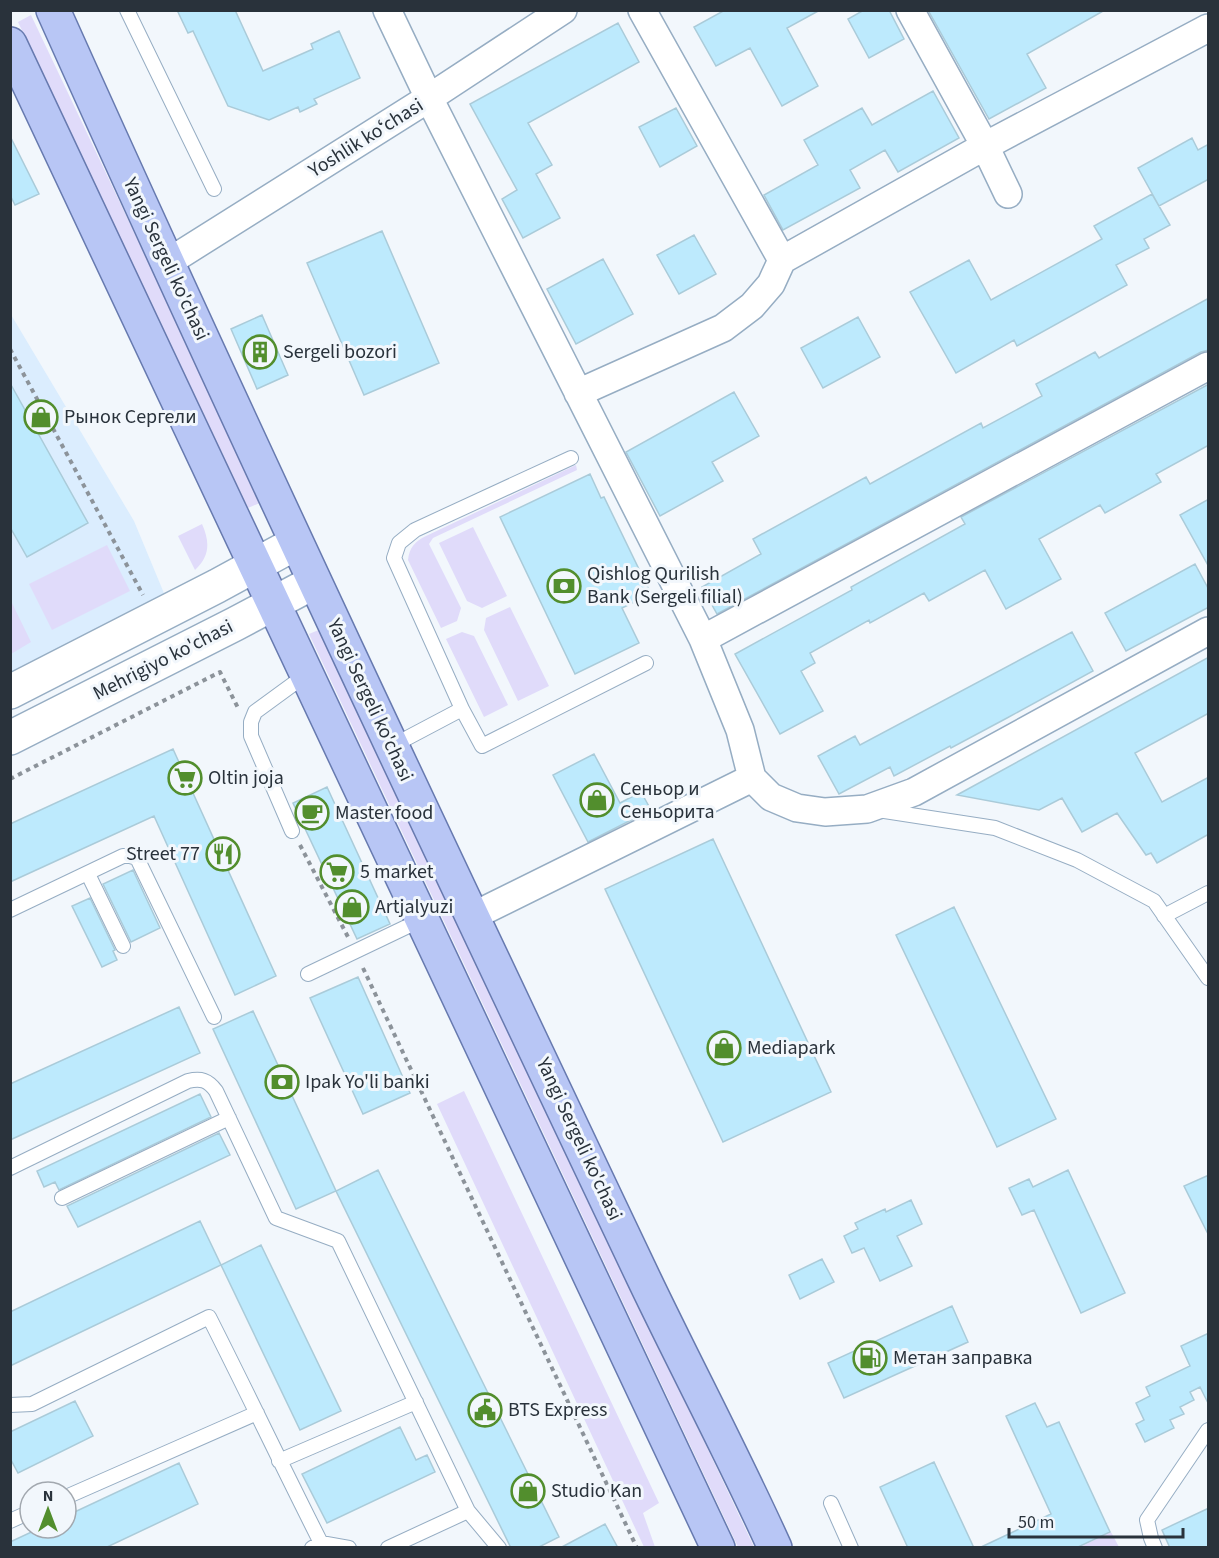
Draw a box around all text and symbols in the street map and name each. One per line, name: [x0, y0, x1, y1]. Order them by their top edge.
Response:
street label: Yoshlik koʻchasi: [302, 92, 429, 185]
street label: Yangi Sergeli ko'chasi: [116, 172, 216, 345]
building icon: Sergeli bozori: [242, 334, 278, 370]
place label: Sergeli bozori: [283, 338, 397, 366]
shop icon: Рынок Сергели: [23, 399, 59, 435]
place label: Рынок Сергели: [64, 403, 196, 431]
place label: Qishlog Qurilish Bank (Sergeli filial): [587, 560, 743, 611]
bank icon: Qishlog Qurilish Bank (Sergeli filial): [546, 568, 582, 604]
street label: Mehrigiyo ko'chasi: [88, 613, 238, 707]
street label: Yangi Sergeli ko'chasi: [320, 613, 420, 786]
supermarket icon: Oltin joja: [167, 760, 203, 796]
place label: Oltin joja: [208, 764, 284, 792]
place label: Сеньор и Сеньорита: [620, 775, 715, 826]
shop icon: Сеньор и Сеньорита: [579, 782, 615, 818]
cafe icon: Master food: [294, 795, 330, 831]
place label: Master food: [335, 799, 433, 827]
restaurant icon: Street 77: [205, 836, 241, 872]
place label: Street 77: [126, 840, 200, 868]
supermarket icon: 5 market: [319, 854, 355, 890]
place label: 5 market: [360, 858, 434, 886]
shop icon: Artjalyuzi: [334, 889, 370, 925]
place label: Artjalyuzi: [375, 893, 453, 921]
shop icon: Mediapark: [706, 1030, 742, 1066]
place label: Mediapark: [747, 1034, 835, 1062]
street label: Yangi Sergeli ko'chasi: [529, 1052, 629, 1225]
bank icon: Ipak Yo'li banki: [264, 1064, 300, 1100]
place label: Ipak Yo'li banki: [305, 1068, 430, 1096]
fuel station icon: Метан заправка: [852, 1340, 888, 1376]
place label: Метан заправка: [893, 1344, 1032, 1372]
public building icon: BTS Express: [467, 1392, 503, 1428]
place label: BTS Express: [508, 1396, 607, 1424]
shop icon: Studio Kan: [510, 1473, 546, 1509]
place label: Studio Kan: [551, 1477, 642, 1505]
north arrow: [18, 1480, 78, 1540]
text: N: [43, 1485, 53, 1507]
scale bar: [1009, 1501, 1183, 1539]
text: 50 m: [1018, 1510, 1054, 1535]

